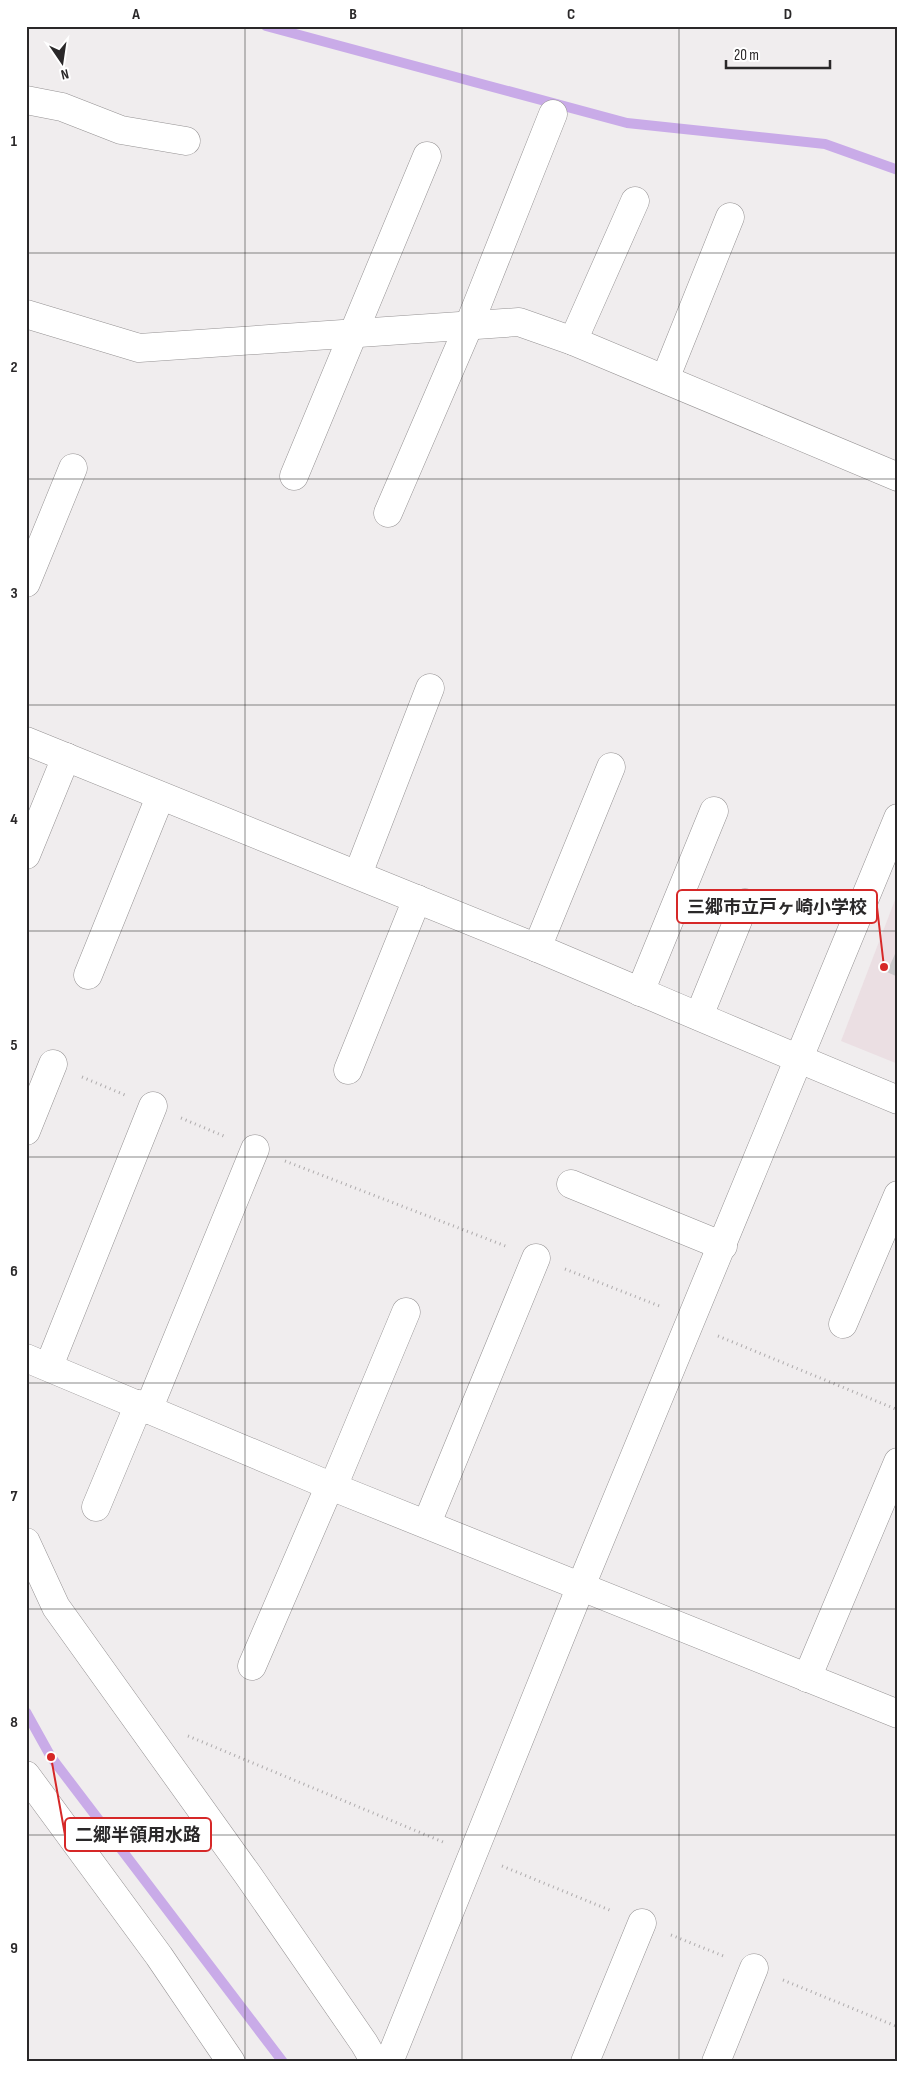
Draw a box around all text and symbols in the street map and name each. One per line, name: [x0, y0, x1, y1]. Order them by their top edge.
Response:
text: A: [131, 5, 140, 24]
text: B: [349, 5, 357, 24]
text: C: [567, 5, 575, 24]
text: D: [784, 5, 792, 24]
north arrow: [38, 38, 88, 88]
scale bar: [726, 38, 830, 70]
text: 20 m: [734, 46, 759, 65]
text: N: [59, 65, 70, 83]
text: 1: [11, 132, 18, 151]
text: 2: [10, 358, 18, 377]
text: 3: [10, 584, 18, 603]
text: 4: [10, 810, 18, 829]
callout: 三郷市立戸ヶ崎小学校: [677, 890, 877, 923]
text: 三郷市立戸ヶ崎小学校: [687, 897, 867, 918]
text: 5: [10, 1036, 18, 1055]
text: 6: [10, 1262, 18, 1281]
text: 7: [11, 1487, 18, 1506]
text: 8: [10, 1713, 18, 1732]
callout: 二郷半領用水路: [65, 1818, 211, 1851]
text: 二郷半領用水路: [75, 1825, 201, 1846]
text: 9: [10, 1939, 18, 1958]

